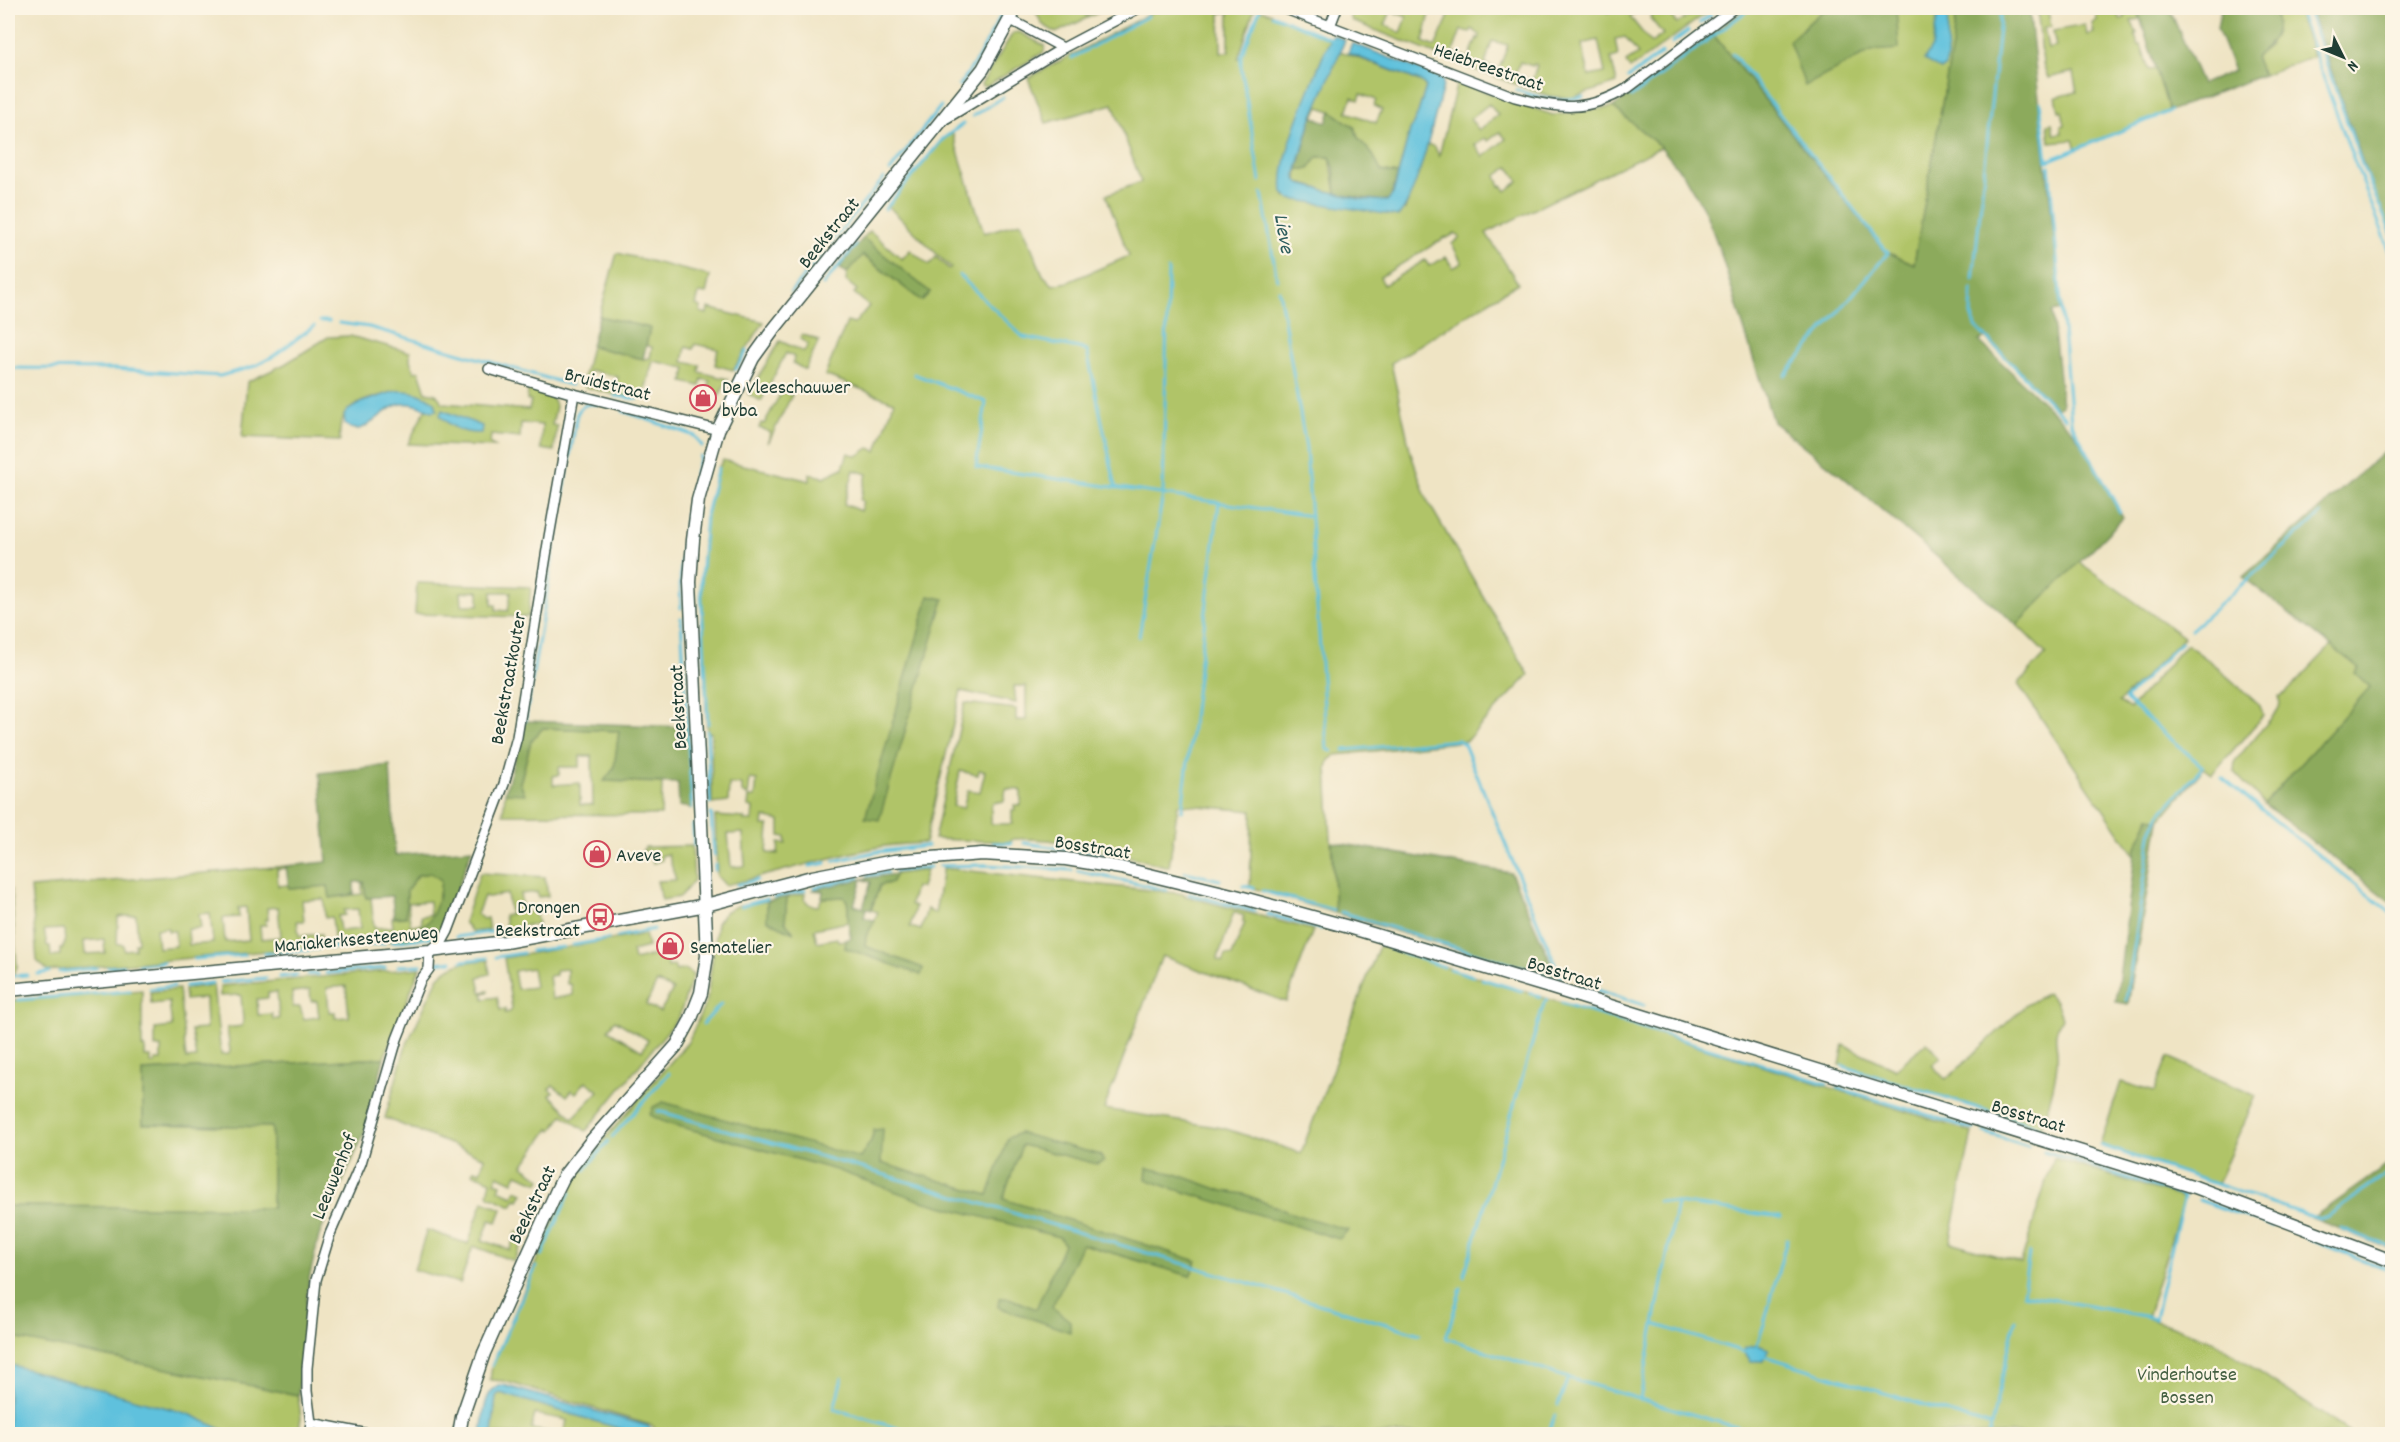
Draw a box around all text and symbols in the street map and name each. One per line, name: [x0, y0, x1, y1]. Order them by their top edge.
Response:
north arrow: [2313, 27, 2373, 87]
street label: Heiebreestraat: [1429, 37, 1547, 101]
text: N: [2341, 55, 2363, 76]
street label: Beekstraat: [793, 192, 868, 276]
water label: Lieve: [1264, 211, 1301, 257]
street label: Bruidstraat: [561, 362, 653, 410]
place label: De Vleeschauwer bvba: [722, 375, 851, 426]
shop icon: De Vleeschauwer bvba: [688, 383, 718, 413]
street label: Beekstraatkouter: [485, 610, 535, 747]
street label: Beekstraat: [664, 664, 696, 750]
street label: Bosstraat: [1053, 829, 1132, 869]
shop icon: Aveve: [582, 839, 612, 869]
place label: Aveve: [616, 843, 661, 871]
place label: Drongen Beekstraat: [495, 895, 580, 946]
bus stop icon: Drongen Beekstraat: [585, 902, 615, 932]
street label: Mariakerksesteenweg: [273, 920, 439, 962]
shop icon: Sematelier: [655, 931, 685, 961]
place label: Sematelier: [690, 935, 772, 963]
street label: Bosstraat: [1524, 950, 1605, 999]
street label: Bosstraat: [1988, 1093, 2069, 1142]
street label: Leeuwenhof: [306, 1129, 366, 1224]
street label: Beekstraat: [503, 1161, 565, 1249]
park label: Vinderhoutse Bossen: [2137, 1362, 2237, 1413]

